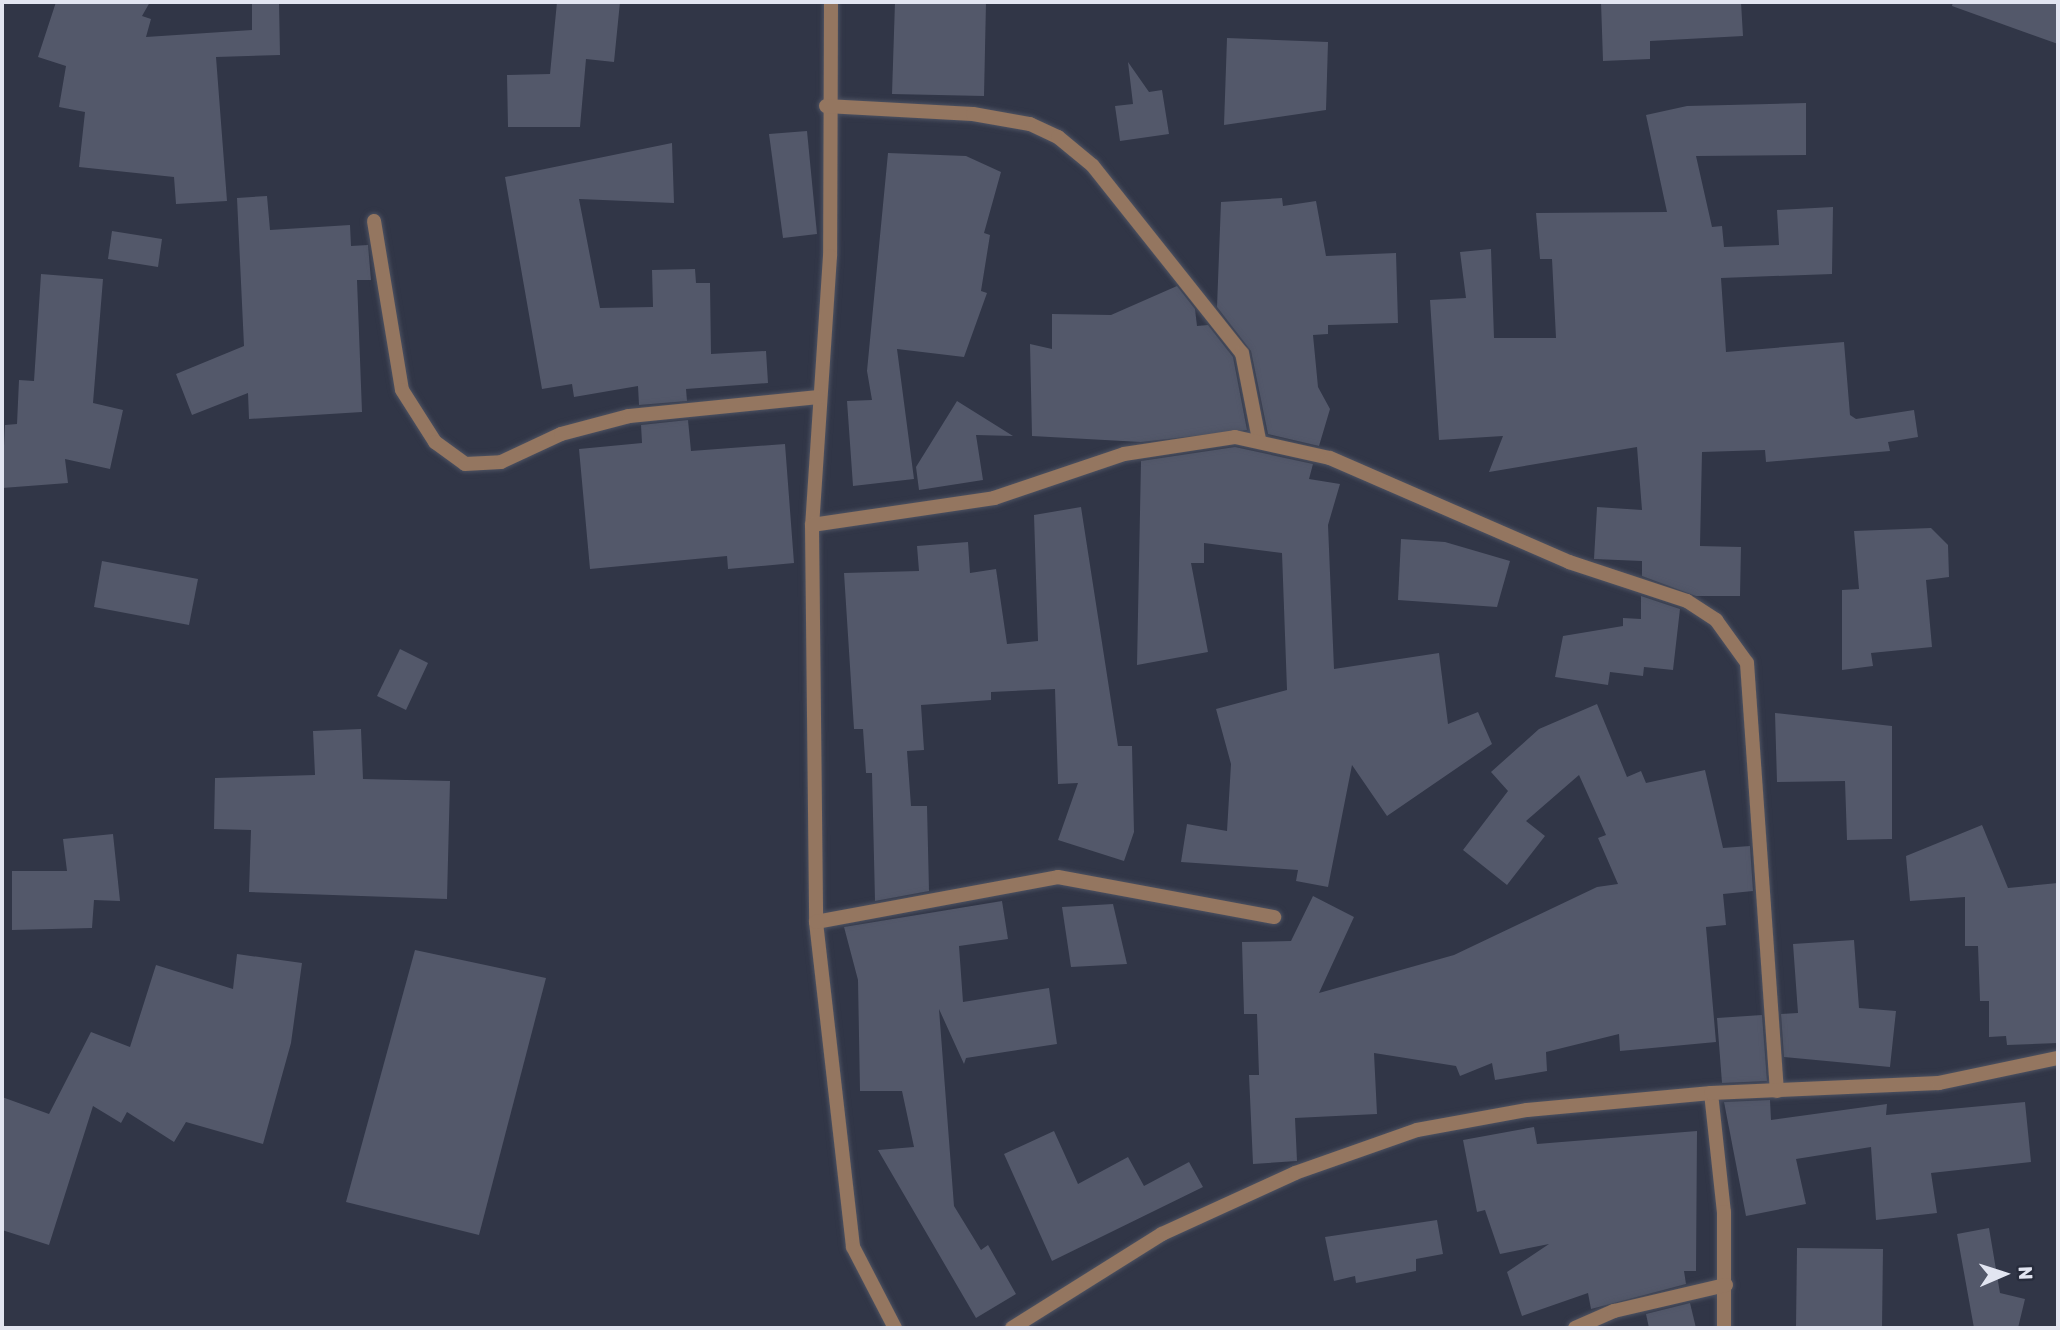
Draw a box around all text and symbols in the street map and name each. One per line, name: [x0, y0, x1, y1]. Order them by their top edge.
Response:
north arrow: [1969, 1239, 2039, 1309]
text: N: [2014, 1265, 2037, 1280]

